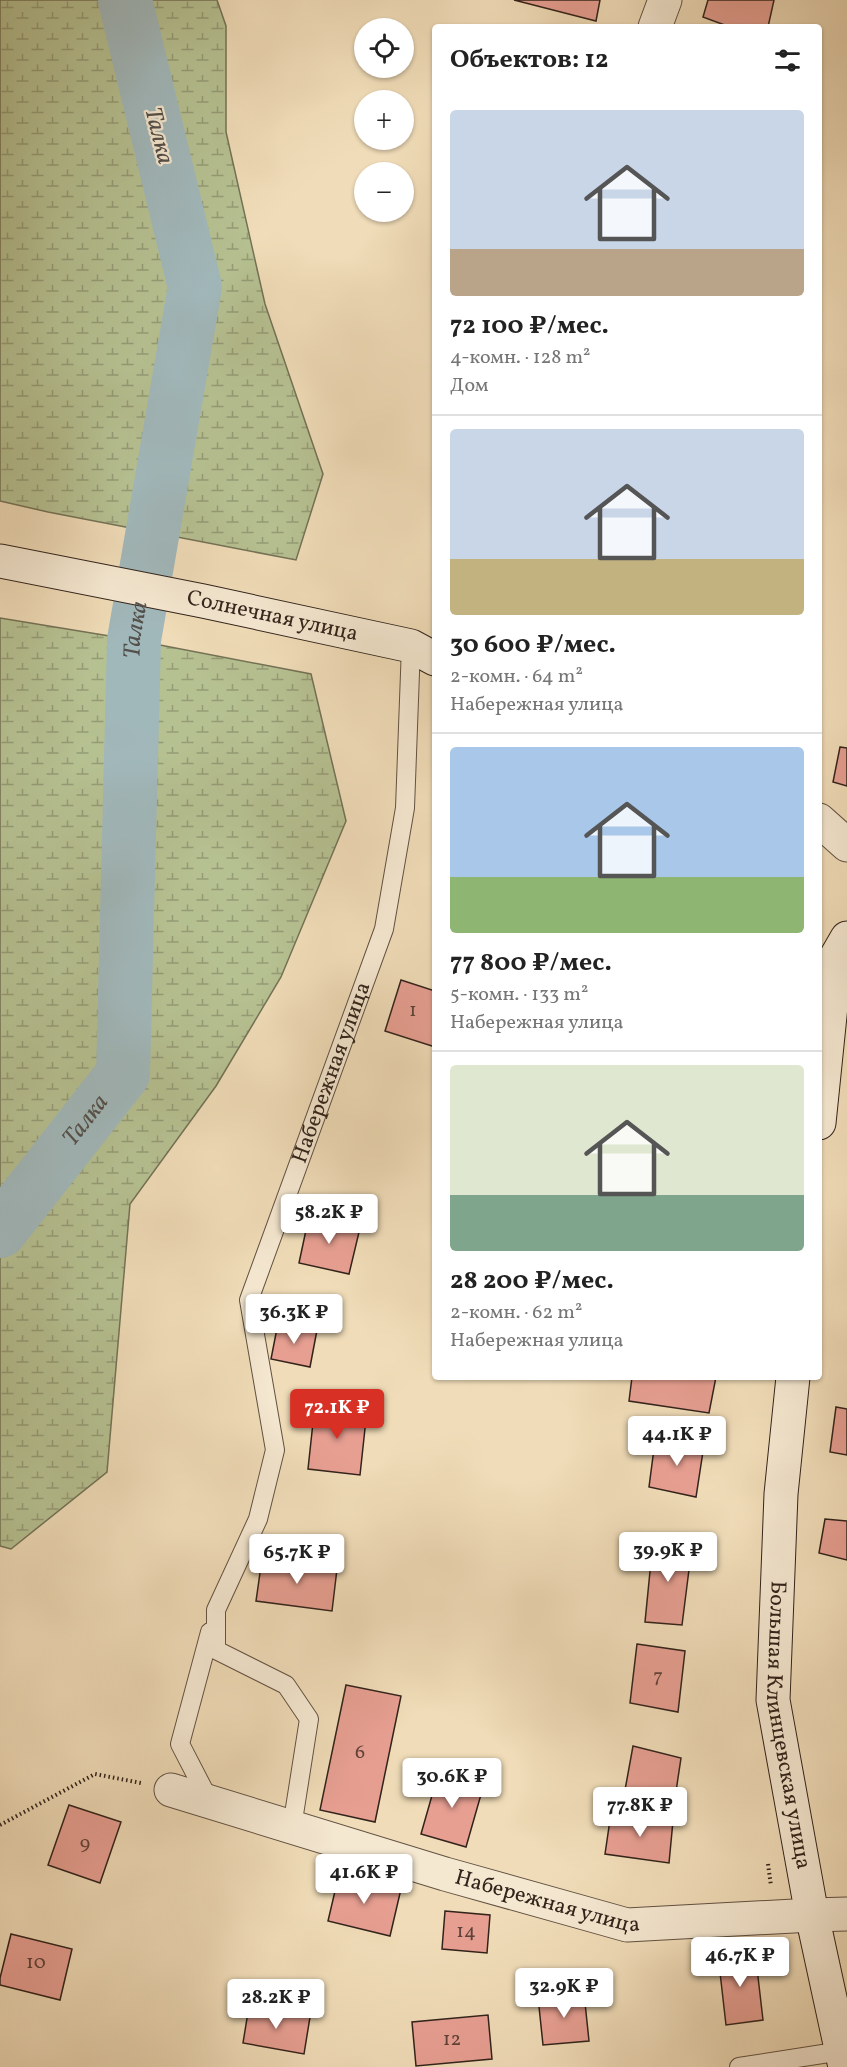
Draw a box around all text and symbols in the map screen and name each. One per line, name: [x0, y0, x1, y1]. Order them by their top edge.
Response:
map controls: [354, 18, 414, 222]
button: locate: [354, 18, 414, 78]
text: Объектов: 12: [450, 42, 608, 78]
icon: filters: [771, 44, 804, 77]
button: +: [354, 90, 414, 150]
water label: Талка: [135, 104, 181, 168]
icon: home: [573, 149, 681, 257]
button: −: [354, 162, 414, 222]
text: 72 100 ₽/мес.: [450, 308, 609, 344]
text: 4-комн. · 128 m²: [450, 344, 591, 372]
text: Дом: [450, 372, 489, 400]
icon: home: [573, 468, 681, 576]
street label: Солнечная улица: [184, 583, 361, 650]
water label: Талка: [117, 599, 157, 659]
text: 30 600 ₽/мес.: [450, 627, 616, 663]
text: 2-комн. · 64 m²: [450, 663, 583, 691]
text: Набережная улица: [450, 691, 624, 719]
icon: home: [573, 786, 681, 894]
text: 77 800 ₽/мес.: [450, 945, 612, 981]
street label: Набережная улица: [284, 978, 379, 1168]
text: 5-комн. · 133 m²: [450, 981, 588, 1009]
house number: 1: [409, 997, 417, 1025]
text: Набережная улица: [450, 1009, 624, 1037]
water label: Талка: [55, 1088, 117, 1154]
icon: home: [573, 1104, 681, 1212]
pin: 58.2K ₽: [274, 1194, 384, 1245]
text: 58.2K ₽: [295, 1199, 363, 1227]
text: 28 200 ₽/мес.: [450, 1263, 614, 1299]
pin: 36.3K ₽: [239, 1294, 349, 1345]
text: 36.3K ₽: [260, 1299, 328, 1327]
text: 2-комн. · 62 m²: [450, 1299, 582, 1327]
text: Набережная улица: [450, 1327, 624, 1355]
pin: 72.1K ₽: [282, 1389, 392, 1440]
text: 72.1K ₽: [304, 1394, 370, 1422]
pin: 44.1K ₽: [622, 1416, 732, 1467]
text: 44.1K ₽: [642, 1421, 712, 1449]
pin: 39.9K ₽: [613, 1532, 723, 1583]
pin: 65.7K ₽: [242, 1534, 352, 1585]
text: 39.9K ₽: [633, 1537, 703, 1565]
text: 65.7K ₽: [263, 1539, 331, 1567]
street label: Большая Клинцевская улица: [757, 1580, 819, 1872]
house number: 7: [653, 1663, 663, 1691]
house number: 6: [355, 1739, 365, 1767]
pin: 30.6K ₽: [397, 1758, 507, 1809]
text: 30.6K ₽: [416, 1763, 488, 1791]
pin: 77.8K ₽: [585, 1787, 695, 1838]
text: 77.8K ₽: [607, 1792, 673, 1820]
house number: 9: [80, 1830, 90, 1858]
pin: 41.6K ₽: [309, 1854, 419, 1905]
text: 41.6K ₽: [329, 1859, 399, 1887]
street label: Набережная улица: [451, 1862, 641, 1941]
house number: 14: [456, 1918, 476, 1946]
pin: 46.7K ₽: [685, 1937, 795, 1988]
text: 46.7K ₽: [705, 1942, 775, 1970]
house number: 10: [26, 1949, 46, 1977]
pin: 32.9K ₽: [509, 1968, 619, 2019]
text: 32.9K ₽: [529, 1973, 599, 2001]
pin: 28.2K ₽: [221, 1979, 331, 2030]
text: 28.2K ₽: [241, 1984, 311, 2012]
house number: 12: [443, 2026, 461, 2054]

